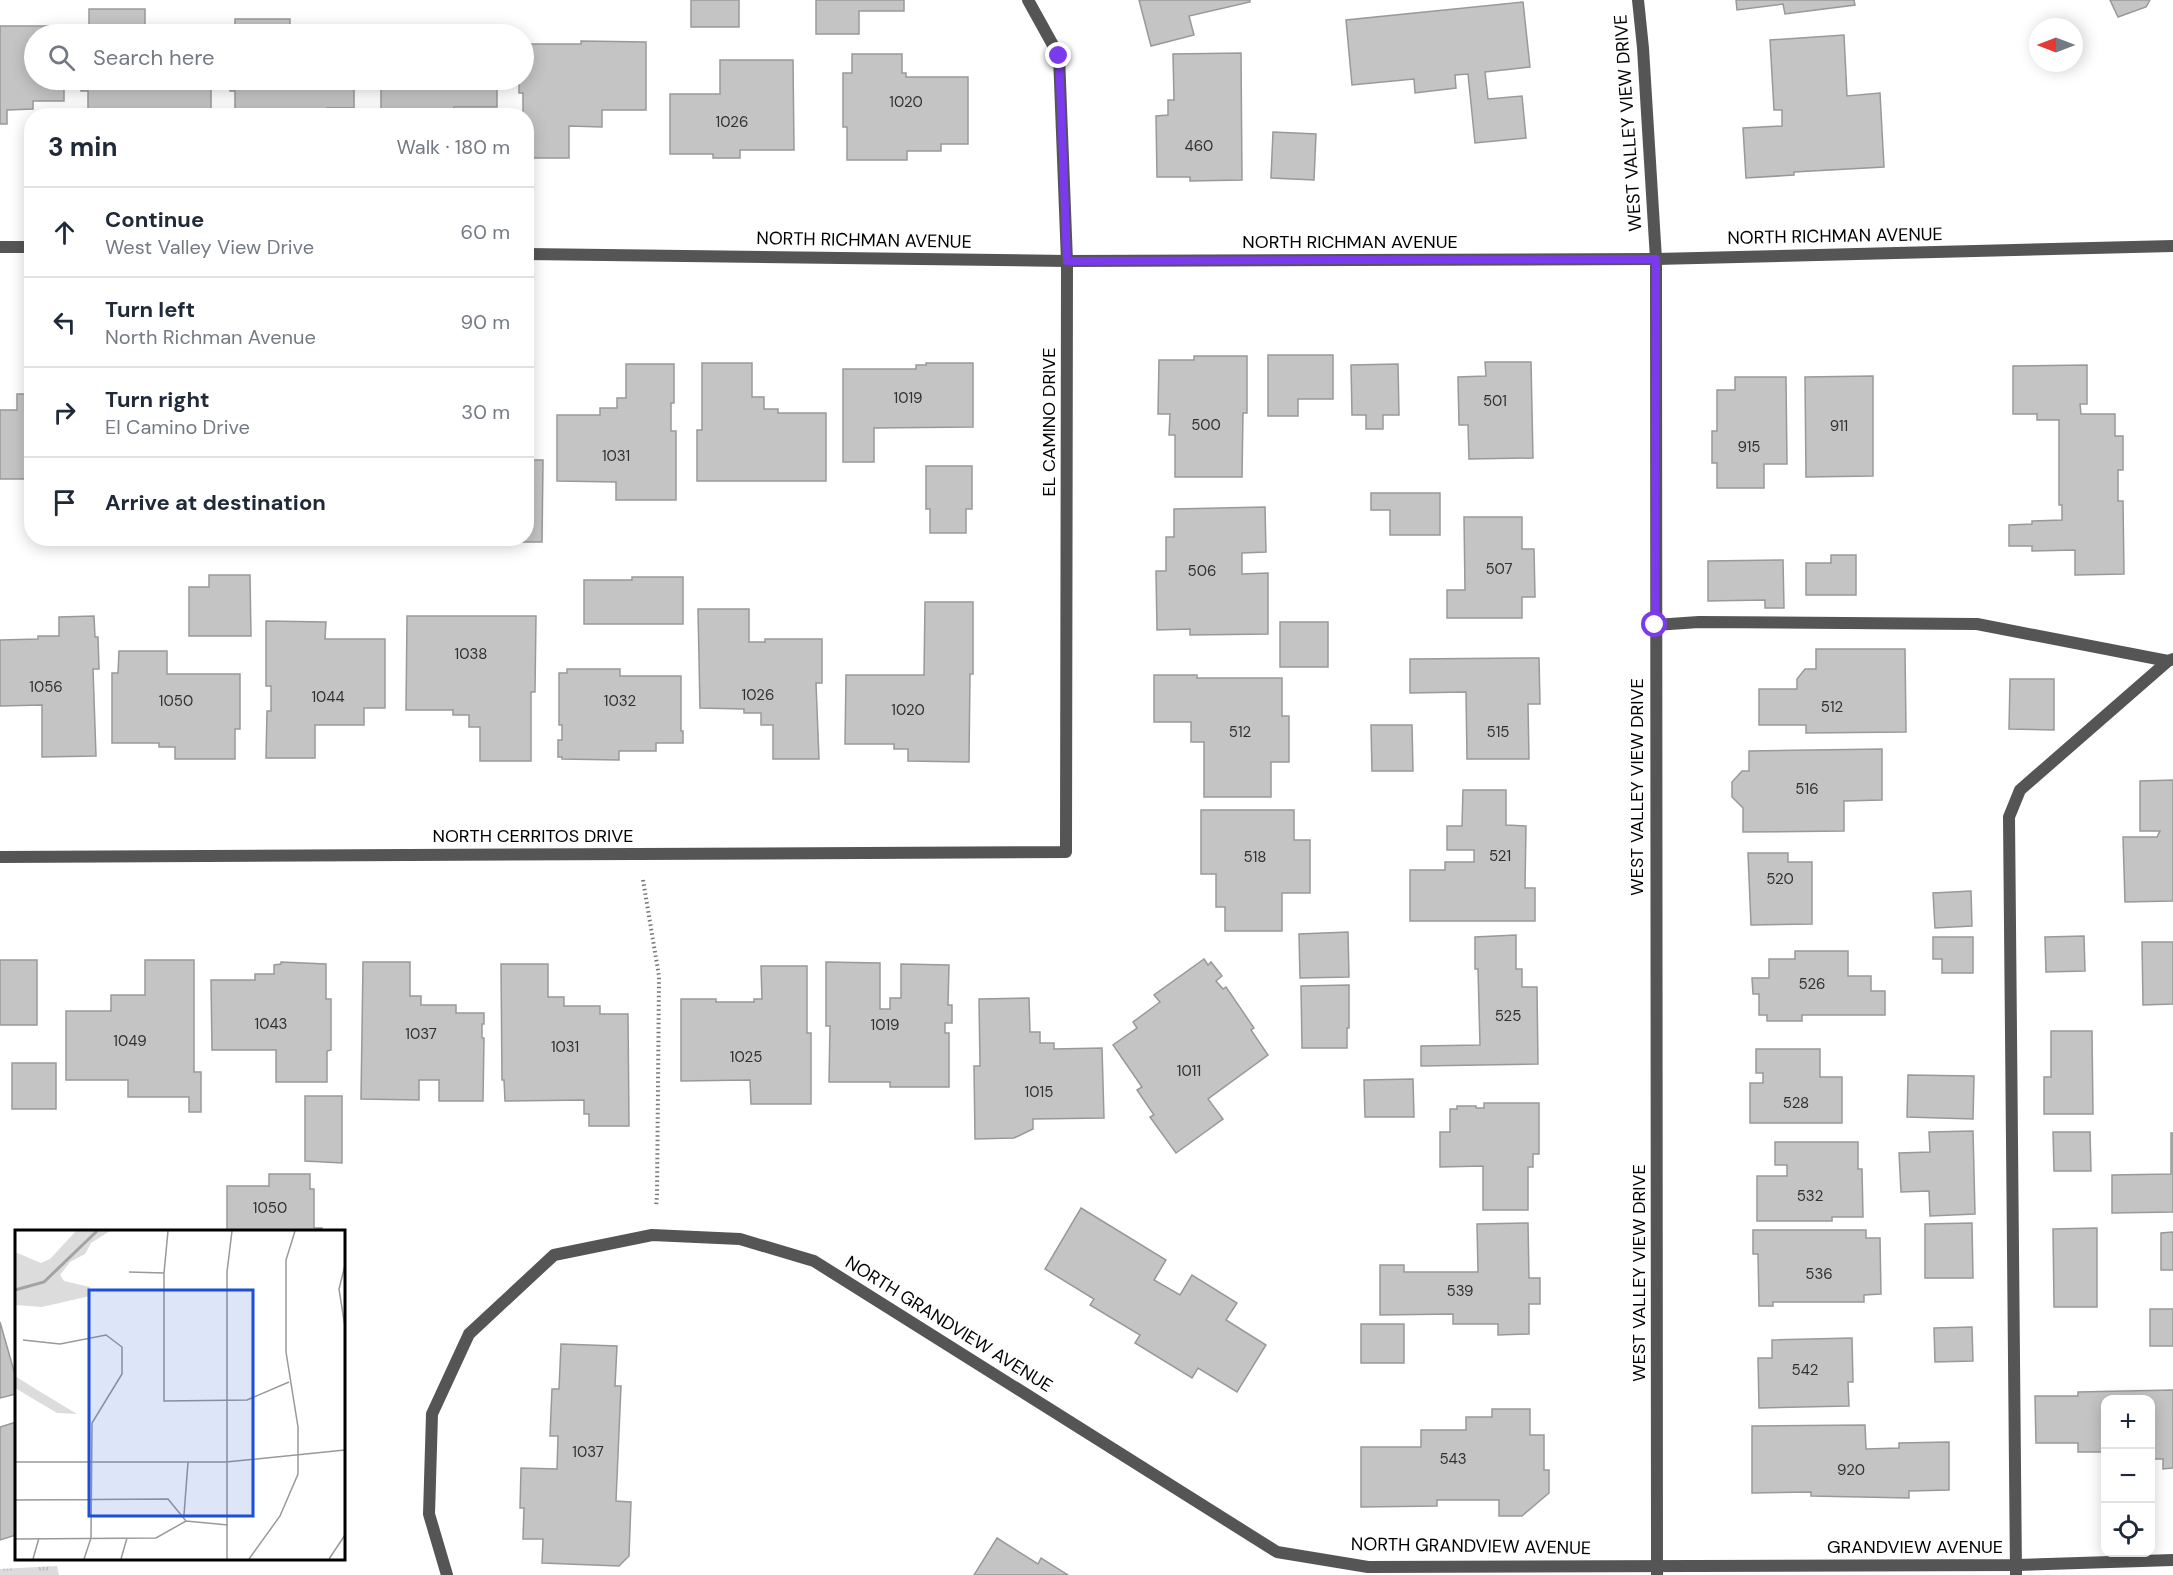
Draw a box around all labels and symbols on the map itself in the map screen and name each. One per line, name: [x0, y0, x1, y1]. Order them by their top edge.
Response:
street label: WEST VALLEY VIEW DRIVE: [1608, 14, 1648, 232]
north arrow: [2029, 18, 2083, 72]
route end: [1045, 42, 1071, 68]
house number: 1020: [889, 92, 923, 112]
house number: 1026: [716, 112, 748, 132]
house number: 460: [1185, 136, 1213, 156]
street label: NORTH RICHMAN AVENUE: [1727, 222, 1943, 250]
street label: NORTH RICHMAN AVENUE: [756, 226, 972, 254]
street label: NORTH RICHMAN AVENUE: [1242, 230, 1458, 254]
street label: EL CAMINO DRIVE: [1037, 347, 1061, 497]
house number: 1019: [893, 388, 923, 408]
house number: 501: [1483, 391, 1507, 411]
house number: 500: [1191, 415, 1221, 435]
house number: 911: [1830, 416, 1848, 436]
house number: 915: [1738, 437, 1761, 457]
house number: 1031: [602, 446, 630, 466]
house number: 507: [1485, 559, 1513, 579]
house number: 506: [1188, 561, 1216, 581]
route start: [1641, 611, 1667, 637]
house number: 1038: [455, 644, 487, 664]
house number: 1056: [29, 677, 63, 697]
street label: WEST VALLEY VIEW DRIVE: [1625, 678, 1649, 896]
house number: 1026: [742, 685, 774, 705]
house number: 1044: [311, 687, 345, 707]
house number: 1050: [159, 691, 193, 711]
house number: 1032: [604, 691, 636, 711]
house number: 512: [1821, 697, 1843, 717]
house number: 1020: [891, 700, 925, 720]
house number: 512: [1229, 722, 1251, 742]
house number: 515: [1487, 722, 1509, 742]
house number: 516: [1795, 779, 1819, 799]
street label: NORTH CERRITOS DRIVE: [433, 824, 634, 848]
house number: 521: [1489, 846, 1511, 866]
house number: 518: [1244, 847, 1266, 867]
house number: 520: [1766, 869, 1794, 889]
house number: 526: [1799, 974, 1825, 994]
house number: 525: [1495, 1006, 1521, 1026]
house number: 1043: [255, 1014, 287, 1034]
house number: 1019: [870, 1015, 900, 1035]
house number: 1037: [405, 1024, 437, 1044]
house number: 1049: [113, 1031, 147, 1051]
house number: 1031: [551, 1037, 579, 1057]
house number: 1025: [730, 1047, 762, 1067]
house number: 1011: [1177, 1061, 1201, 1081]
house number: 1015: [1025, 1082, 1053, 1102]
house number: 528: [1783, 1093, 1809, 1113]
street label: WEST VALLEY VIEW DRIVE: [1627, 1164, 1651, 1382]
house number: 532: [1797, 1186, 1823, 1206]
house number: 1050: [253, 1198, 287, 1218]
inset map: [15, 1230, 345, 1560]
street label: NORTH GRANDVIEW AVENUE: [841, 1250, 1057, 1398]
house number: 536: [1805, 1264, 1833, 1284]
house number: 539: [1446, 1281, 1474, 1301]
house number: 542: [1792, 1360, 1818, 1380]
house number: 1037: [572, 1442, 604, 1462]
house number: 543: [1439, 1449, 1467, 1469]
house number: 920: [1837, 1460, 1865, 1480]
street label: NORTH GRANDVIEW AVENUE: [1351, 1532, 1591, 1560]
street label: GRANDVIEW AVENUE: [1827, 1535, 2003, 1559]

